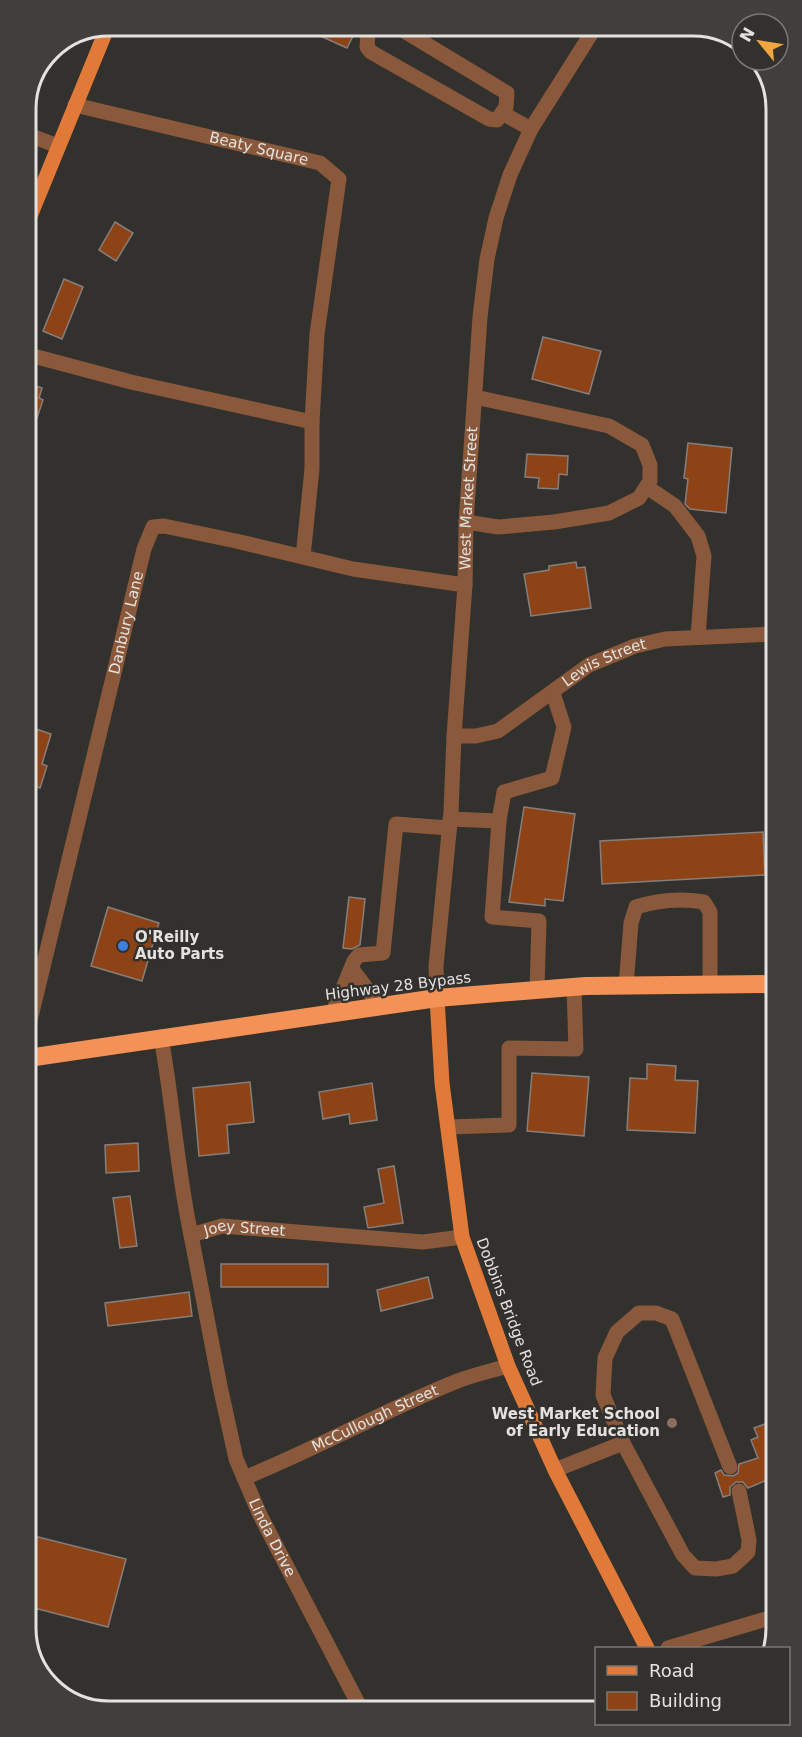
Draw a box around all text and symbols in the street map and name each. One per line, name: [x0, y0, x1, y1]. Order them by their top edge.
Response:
north arrow: [730, 12, 790, 72]
text: N: [736, 24, 759, 45]
street label: Beaty Square: [208, 128, 310, 169]
street label: West Market Street: [456, 426, 482, 570]
street label: Danbury Lane: [105, 569, 147, 676]
street label: Lewis Street: [559, 635, 648, 690]
place label: O'Reilly Auto Parts: [135, 928, 224, 963]
marker: O'Reilly Auto Parts: [116, 939, 130, 953]
street label: Highway 28 Bypass: [324, 968, 472, 1004]
street label: Joey Street: [201, 1216, 286, 1240]
street label: Dobbins Bridge Road: [472, 1235, 546, 1389]
street label: McCullough Street: [309, 1381, 441, 1456]
place label: West Market School of Early Education: [492, 1405, 660, 1440]
marker: West Market School of Early Education: [665, 1416, 679, 1430]
street label: Linda Drive: [245, 1496, 300, 1580]
legend: [595, 1647, 790, 1725]
text: Road: [649, 1660, 694, 1681]
text: Building: [649, 1690, 722, 1711]

